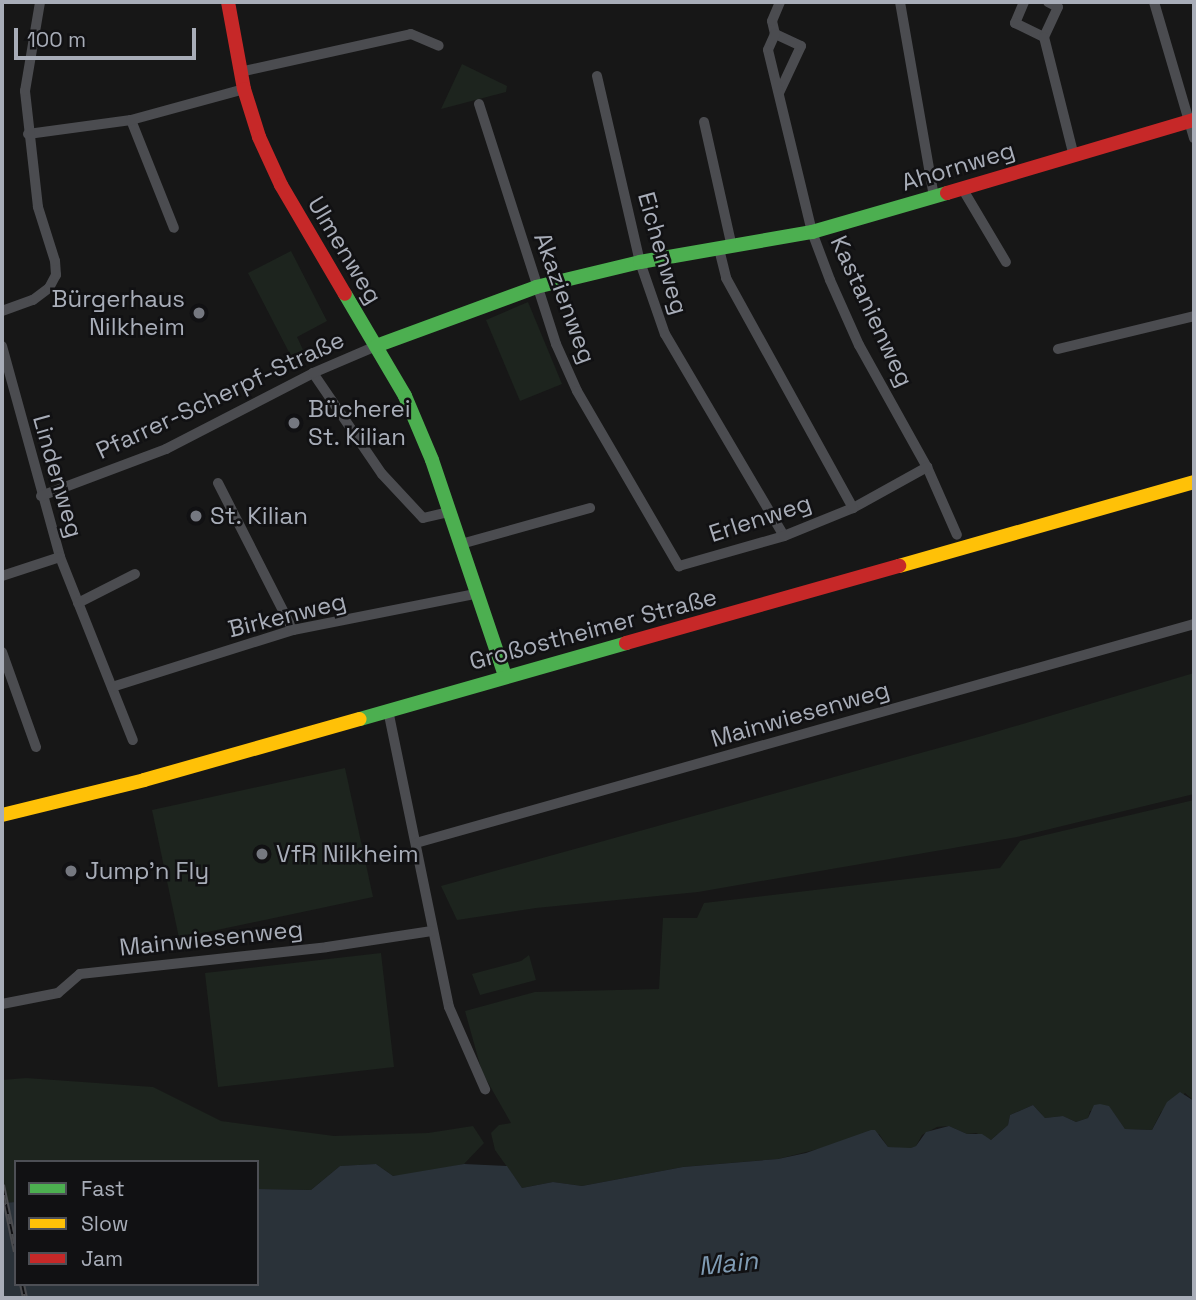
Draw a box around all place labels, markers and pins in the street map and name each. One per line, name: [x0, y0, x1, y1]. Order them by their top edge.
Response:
place label: Bürgerhaus Nilkheim: [52, 285, 185, 341]
marker: Bürgerhaus Nilkheim: [191, 305, 207, 321]
place label: Bücherei St. Kilian: [308, 395, 411, 451]
marker: Bücherei St. Kilian: [286, 415, 302, 431]
place label: St. Kilian: [210, 502, 309, 530]
marker: St. Kilian: [188, 508, 204, 524]
place label: VfR Nilkheim: [276, 840, 419, 868]
marker: VfR Nilkheim: [254, 846, 270, 862]
place label: Jump'n Fly: [85, 857, 209, 885]
marker: Jump'n Fly: [63, 863, 79, 879]

